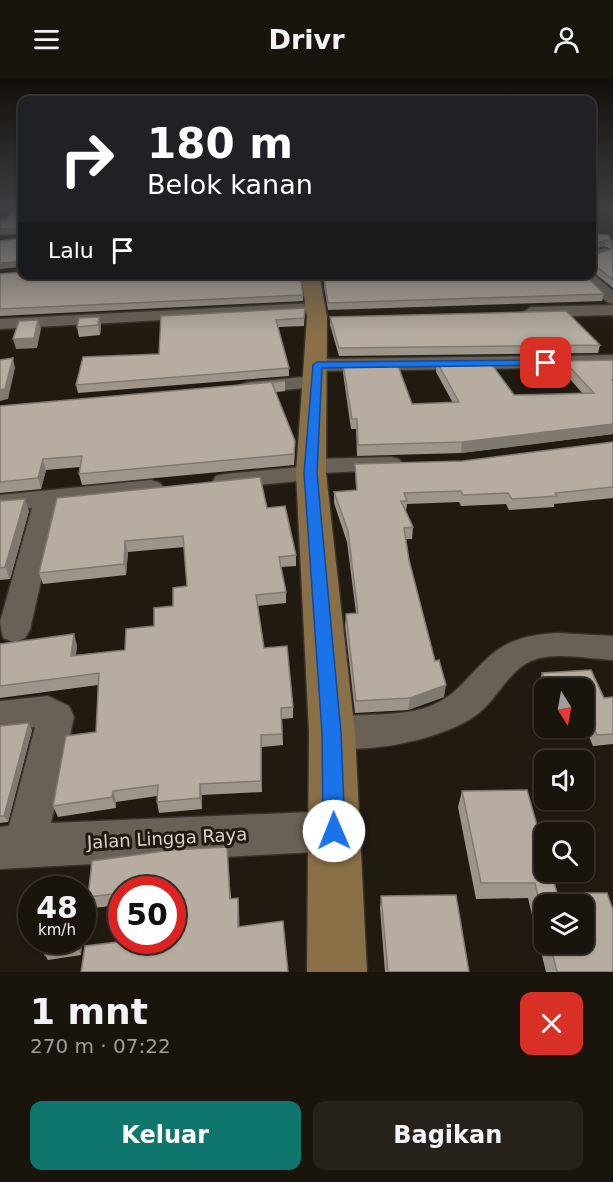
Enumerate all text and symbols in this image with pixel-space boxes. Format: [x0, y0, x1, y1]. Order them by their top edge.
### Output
icon: menu [30, 23, 63, 56]
icon: person [550, 23, 583, 56]
text: Drivr [269, 24, 344, 55]
text: 180 m [147, 119, 293, 168]
icon: right [48, 120, 126, 198]
text: Belok kanan [147, 169, 313, 200]
icon: arrive [106, 234, 139, 267]
text: Lalu [48, 238, 94, 263]
pin [520, 337, 571, 388]
icon: arrive [529, 346, 562, 379]
north arrow [534, 678, 594, 738]
map controls [534, 678, 594, 954]
button: sound [534, 750, 594, 810]
position arrow [302, 799, 366, 863]
button: search [534, 822, 594, 882]
street label: Jalan Lingga Raya [85, 823, 248, 853]
speed limit sign: 50 [108, 876, 186, 954]
text: 48 [36, 890, 78, 925]
button: layers [534, 894, 594, 954]
text: km/h [38, 921, 76, 939]
text: 1 mnt [30, 991, 148, 1032]
button: close [520, 992, 583, 1055]
text: 270 m · 07:22 [30, 1034, 171, 1058]
button: Keluar [30, 1101, 301, 1170]
button: Bagikan [313, 1101, 583, 1170]

